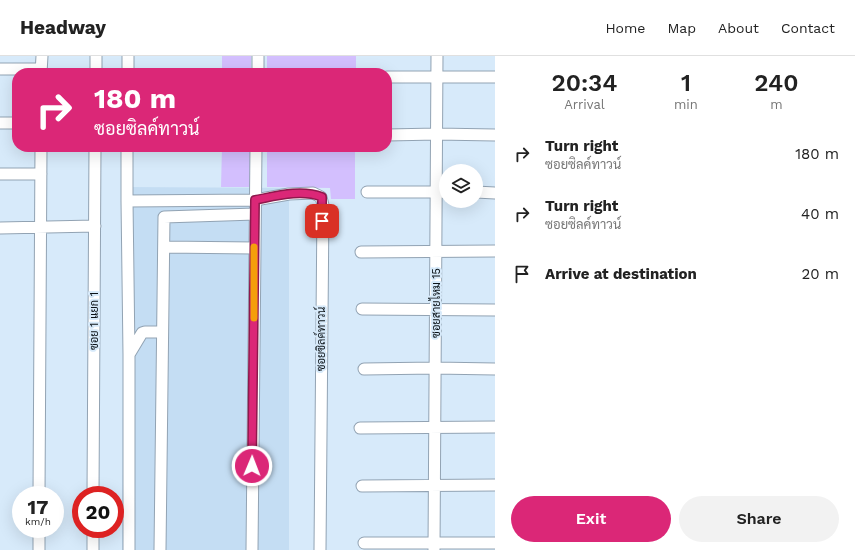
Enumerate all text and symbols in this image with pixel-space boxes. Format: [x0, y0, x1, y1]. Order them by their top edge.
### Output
text: Headway [20, 16, 106, 39]
text: Home [605, 20, 645, 36]
text: Map [667, 20, 696, 36]
text: About [718, 20, 759, 36]
text: Contact [781, 20, 835, 36]
text: 20:34 [551, 69, 617, 97]
text: 1 [681, 69, 691, 97]
text: 240 [754, 69, 799, 97]
text: 180 m [94, 82, 176, 115]
icon: right [28, 84, 80, 136]
text: Arrival [564, 97, 605, 112]
text: min [674, 97, 698, 112]
text: m [770, 97, 783, 112]
text: ซอยซิลค์ทาวน์ [94, 118, 200, 139]
text: Turn right [545, 137, 618, 155]
icon: right [511, 143, 533, 165]
text: 180 m [795, 145, 839, 163]
text: ซอยซิลค์ทาวน์ [545, 157, 621, 172]
map controls [439, 164, 483, 208]
button: layers [439, 164, 483, 208]
text: Turn right [545, 197, 618, 215]
icon: right [511, 203, 533, 225]
pin [305, 204, 339, 238]
text: 40 m [801, 205, 839, 223]
icon: arrive [311, 210, 333, 232]
text: ซอยซิลค์ทาวน์ [545, 217, 621, 232]
icon: arrive [511, 263, 533, 285]
text: Arrive at destination [545, 265, 697, 283]
text: 20 m [802, 265, 839, 283]
street label: ซอยสายไหม 15 [428, 268, 443, 338]
street label: ซอย 1 แยก 1 [88, 292, 101, 350]
street label: ซอยซิลค์ทาวน์ [313, 307, 328, 371]
position arrow [231, 445, 273, 487]
speed limit sign: 20 [72, 486, 124, 538]
text: 17 [28, 495, 48, 519]
button: Exit [511, 496, 671, 542]
button: Share [679, 496, 839, 542]
text: km/h [25, 516, 51, 527]

